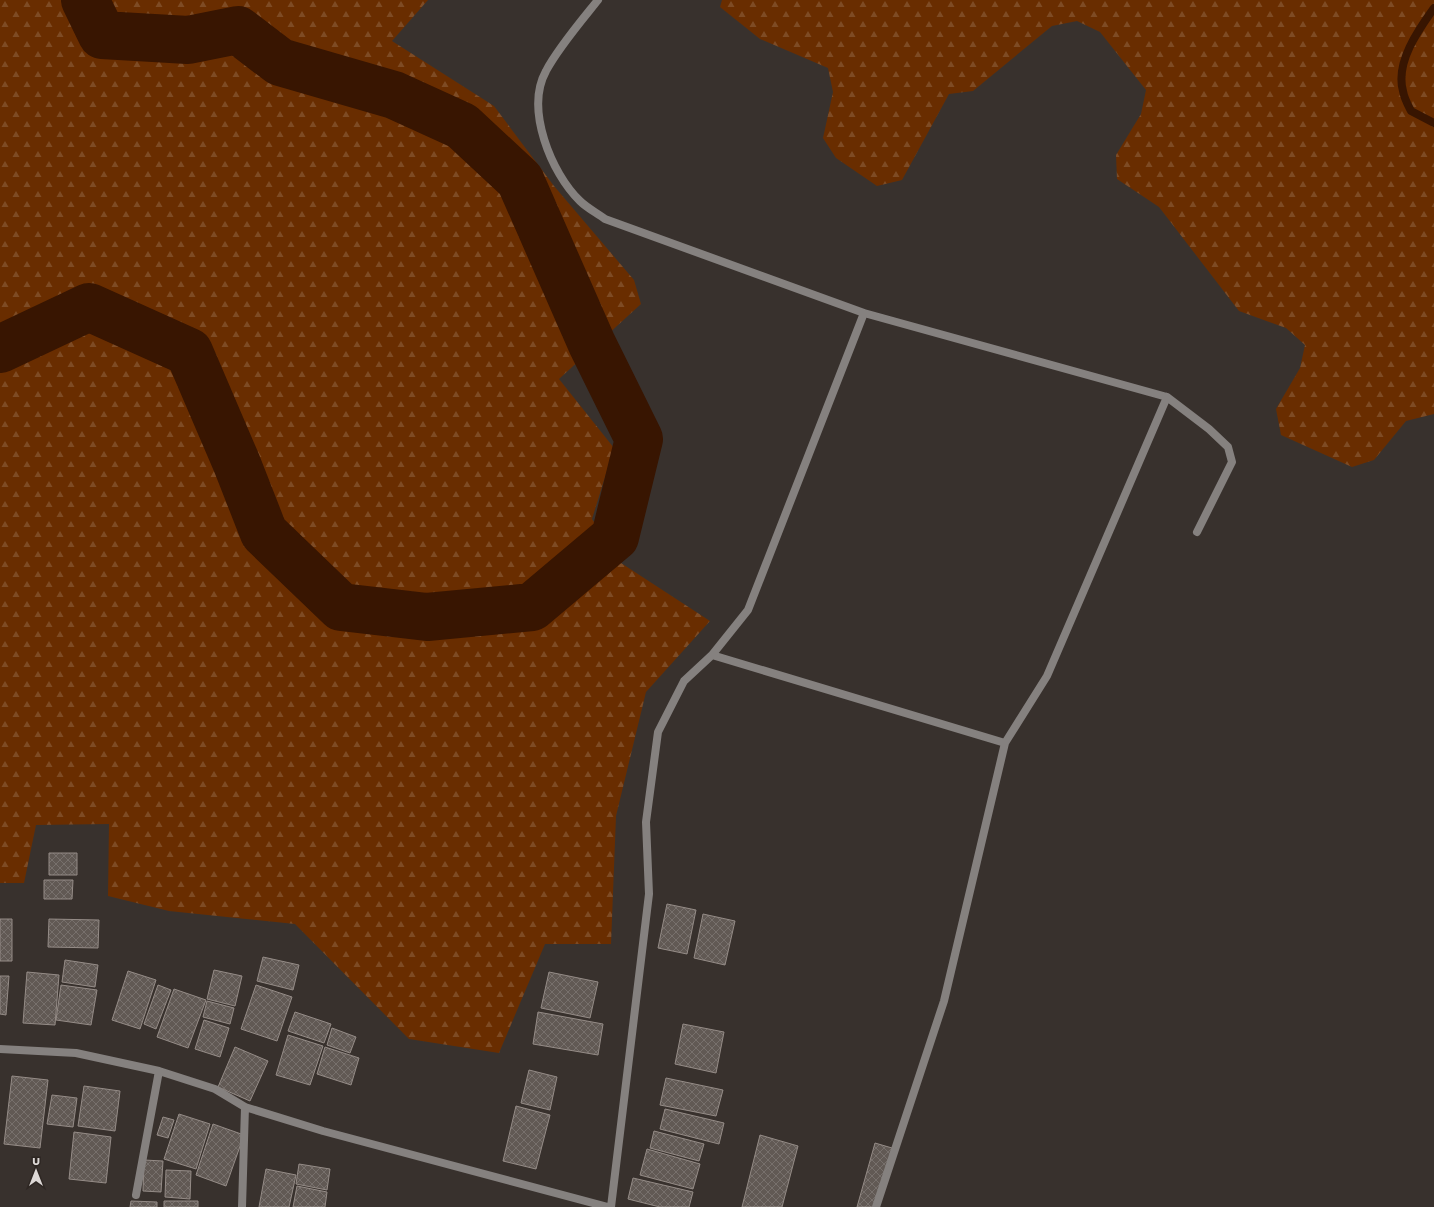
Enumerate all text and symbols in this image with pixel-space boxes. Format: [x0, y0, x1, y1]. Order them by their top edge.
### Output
north arrow [16, 1151, 56, 1191]
text: U [32, 1153, 40, 1169]

